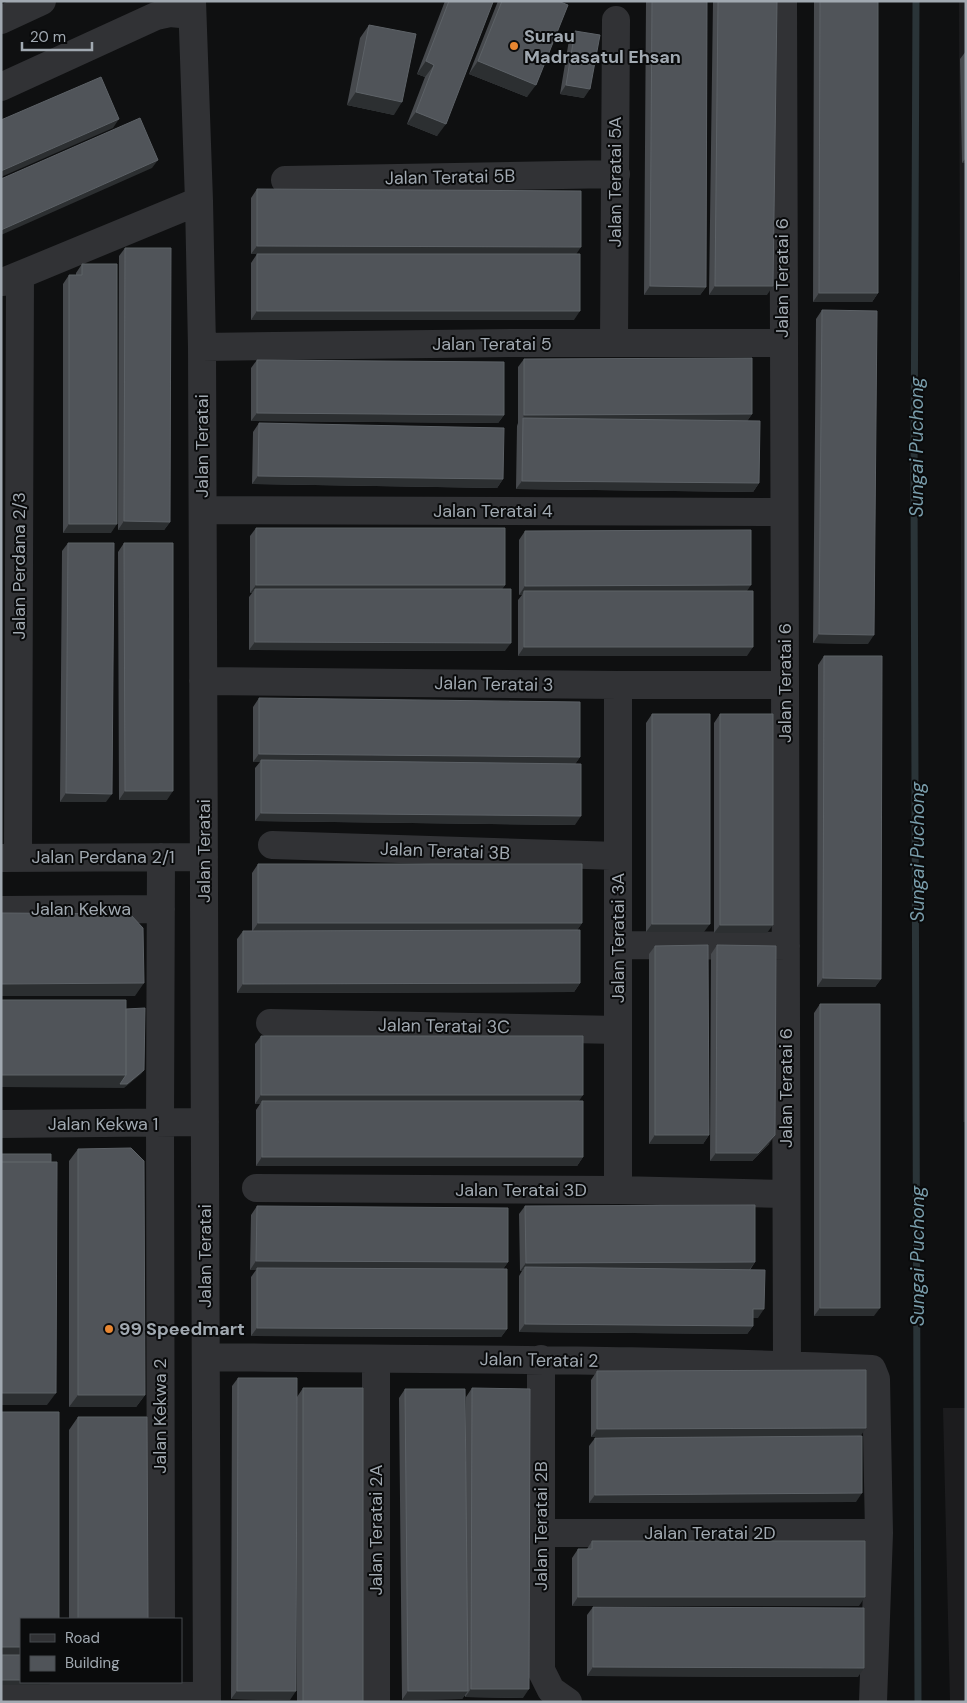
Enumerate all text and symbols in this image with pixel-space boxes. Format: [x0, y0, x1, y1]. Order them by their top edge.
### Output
scale bar [22, 20, 92, 52]
place label: Surau Madrasatul Ehsan [524, 24, 681, 69]
text: 20 m [30, 27, 66, 47]
marker: Surau Madrasatul Ehsan [508, 40, 520, 52]
street label: Jalan Teratai 5A [603, 117, 627, 247]
street label: Jalan Teratai 5B [385, 164, 516, 190]
street label: Jalan Teratai 6 [770, 218, 794, 338]
street label: Jalan Teratai 5 [432, 332, 552, 356]
water label: Sungai Puchong [904, 376, 929, 517]
street label: Jalan Teratai [190, 394, 214, 498]
street label: Jalan Perdana 2/3 [7, 492, 31, 640]
street label: Jalan Teratai 4 [433, 499, 553, 523]
street label: Jalan Teratai 6 [773, 623, 797, 743]
street label: Jalan Teratai 3 [434, 671, 554, 697]
water label: Sungai Puchong [905, 781, 930, 922]
street label: Jalan Teratai [192, 799, 216, 903]
street label: Jalan Teratai 3B [380, 837, 511, 865]
street label: Jalan Perdana 2/1 [31, 845, 175, 869]
street label: Jalan Teratai 3A [606, 873, 630, 1003]
street label: Jalan Kekwa [31, 897, 131, 921]
street label: Jalan Teratai 3C [378, 1013, 510, 1039]
street label: Jalan Teratai 6 [774, 1028, 798, 1148]
street label: Jalan Kekwa 1 [48, 1112, 158, 1136]
street label: Jalan Teratai 3D [455, 1178, 587, 1202]
water label: Sungai Puchong [905, 1185, 930, 1326]
street label: Jalan Teratai [193, 1204, 217, 1308]
place label: 99 Speedmart [119, 1317, 245, 1341]
marker: 99 Speedmart [103, 1323, 115, 1335]
street label: Jalan Teratai 2 [479, 1347, 599, 1373]
street label: Jalan Kekwa 2 [148, 1358, 172, 1474]
street label: Jalan Teratai 2B [529, 1461, 553, 1591]
street label: Jalan Teratai 2A [364, 1464, 388, 1595]
street label: Jalan Teratai 2D [644, 1521, 776, 1545]
legend [20, 1618, 182, 1683]
text: Road [65, 1628, 100, 1648]
text: Building [65, 1653, 120, 1673]

